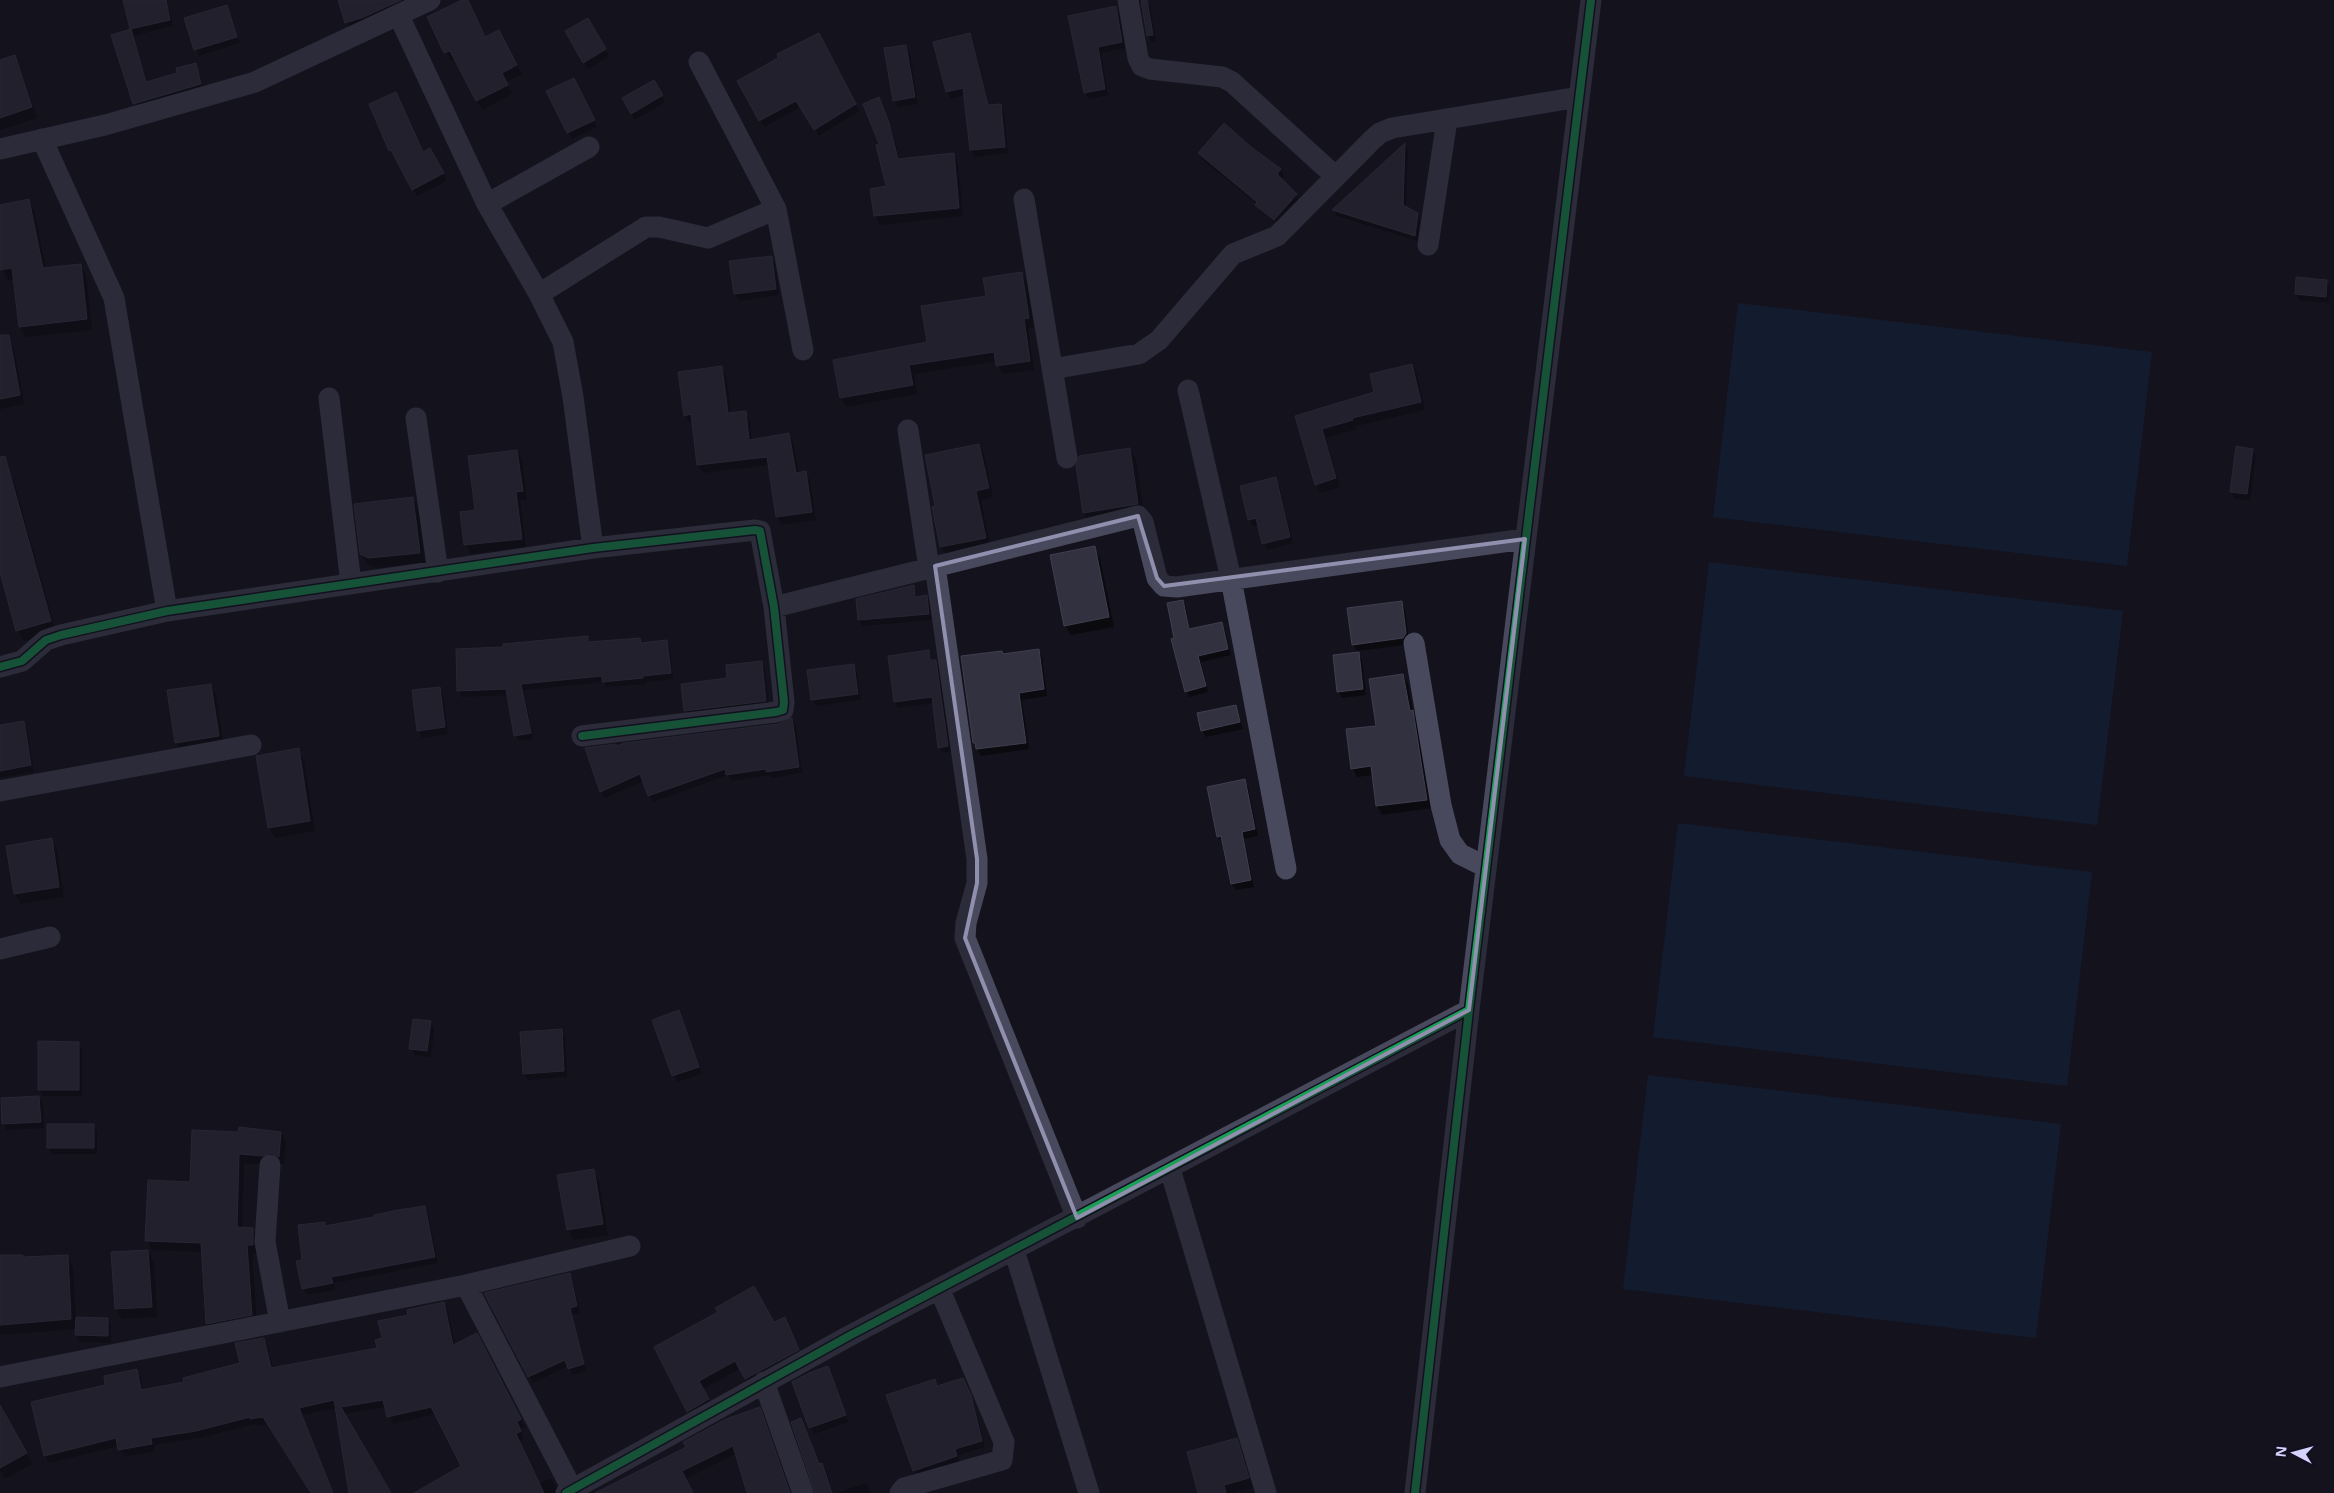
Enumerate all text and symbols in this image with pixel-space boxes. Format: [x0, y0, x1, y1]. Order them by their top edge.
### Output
north arrow [2269, 1428, 2319, 1478]
text: N [2271, 1445, 2291, 1458]

